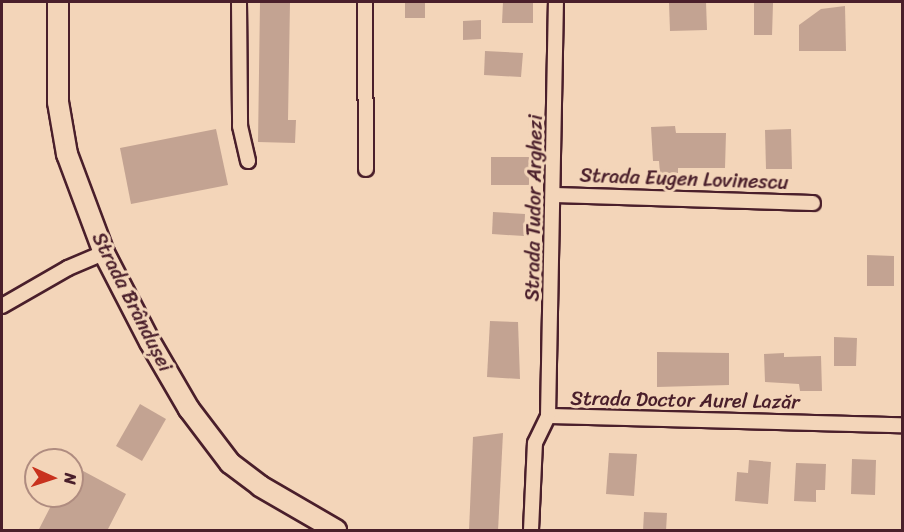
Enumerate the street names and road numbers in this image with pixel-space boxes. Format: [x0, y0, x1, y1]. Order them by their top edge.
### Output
street label: Strada Tudor Arghezi [520, 114, 548, 302]
street label: Strada Eugen Lovinescu [580, 163, 788, 195]
street label: Strada Brândușei [87, 228, 177, 376]
street label: Strada Doctor Aurel Lazăr [570, 386, 800, 414]

